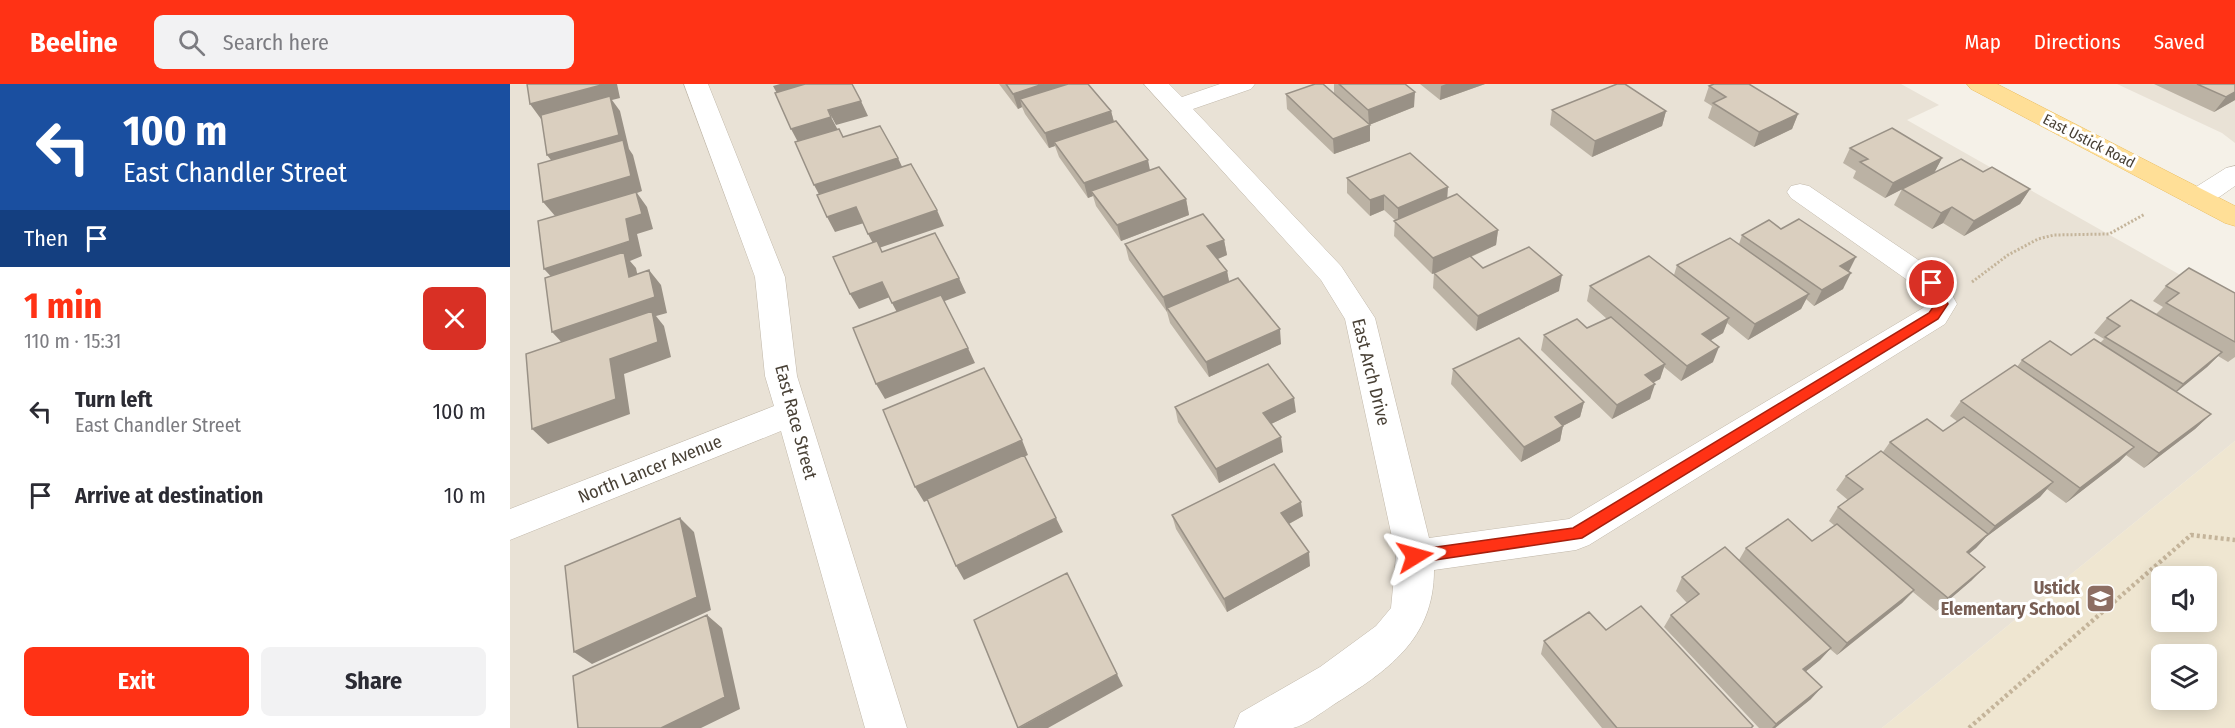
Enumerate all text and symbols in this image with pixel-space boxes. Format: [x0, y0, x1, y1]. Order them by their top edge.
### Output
search box [154, 15, 574, 69]
text: Beeline [30, 26, 118, 59]
icon: search [175, 26, 208, 59]
text: Search here [223, 29, 329, 56]
text: Map [1964, 29, 2001, 55]
text: Directions [2034, 29, 2121, 55]
text: Saved [2154, 29, 2205, 55]
text: 100 m [123, 106, 227, 156]
icon: left [24, 108, 102, 186]
street label: East Ustick Road [2040, 110, 2138, 172]
text: East Chandler Street [123, 157, 347, 189]
icon: arrive [80, 222, 113, 255]
text: Then [24, 225, 68, 252]
pin [1906, 257, 1957, 308]
icon: arrive [1915, 266, 1948, 299]
text: 1 min [24, 284, 102, 328]
button: close [423, 287, 486, 350]
street label: East Arch Drive [1347, 316, 1395, 428]
text: 110 m · 15:31 [24, 329, 121, 353]
street label: East Race Street [770, 362, 822, 482]
text: Turn left [75, 386, 153, 413]
icon: left [24, 395, 57, 428]
text: 100 m [432, 398, 486, 425]
text: East Chandler Street [75, 413, 241, 437]
street label: North Lancer Avenue [575, 430, 725, 508]
icon: arrive [24, 479, 57, 512]
text: Arrive at destination [75, 482, 263, 509]
text: 10 m [444, 482, 486, 509]
position arrow [1383, 524, 1447, 588]
map controls [2151, 566, 2217, 710]
button: sound [2151, 566, 2217, 632]
place label: Ustick Elementary School [1941, 577, 2081, 620]
school or university icon: Ustick Elementary School [2085, 582, 2117, 614]
button: layers [2151, 644, 2217, 710]
button: Exit [24, 647, 249, 716]
button: Share [261, 647, 486, 716]

